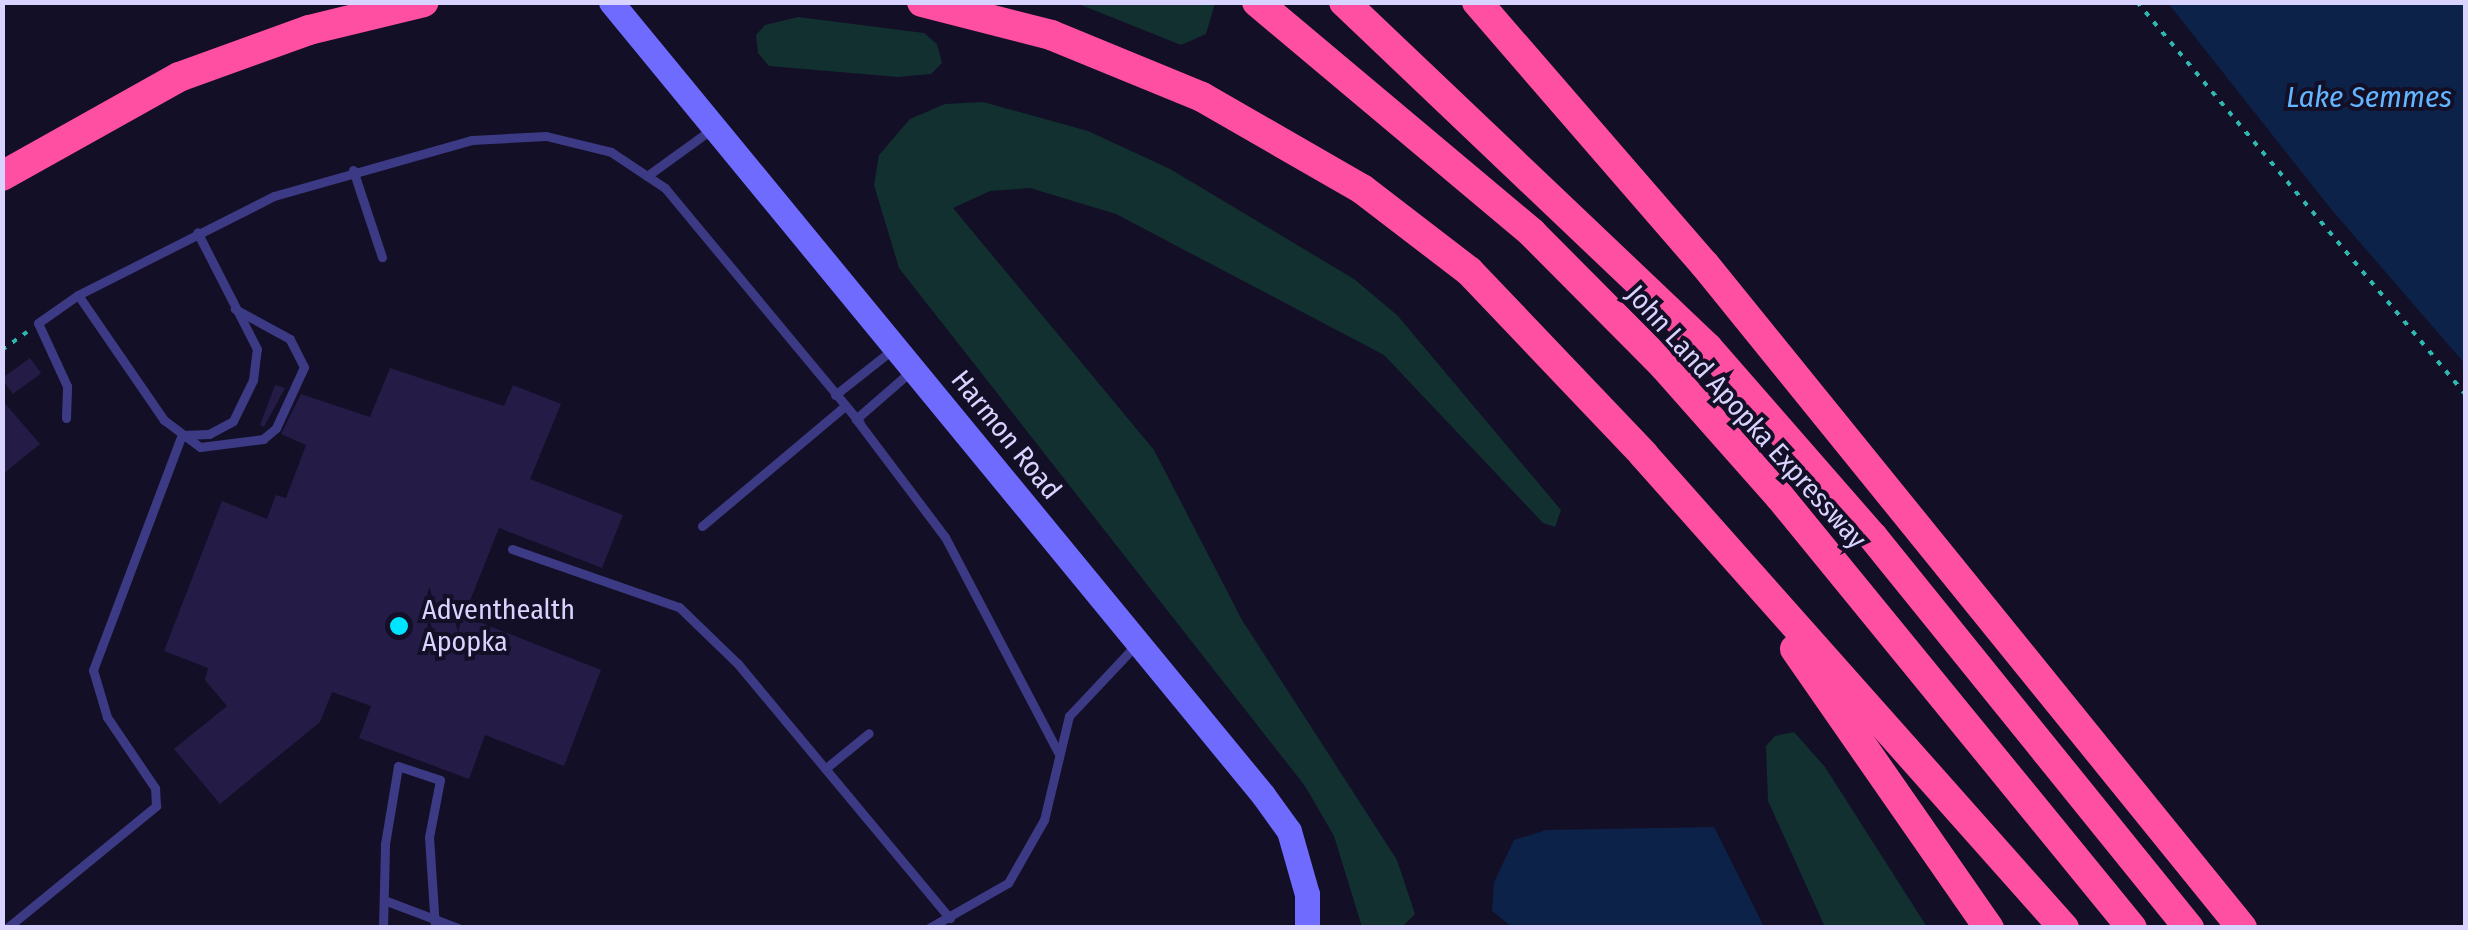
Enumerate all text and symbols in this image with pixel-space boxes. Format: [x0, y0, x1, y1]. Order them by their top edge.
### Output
water label: Lake Semmes [2286, 79, 2452, 115]
street label: John Land Apopka Expressway [1619, 278, 1873, 556]
street label: Harmon Road [944, 364, 1068, 506]
place label: Adventhealth Apopka [422, 593, 575, 659]
marker: Adventhealth Apopka [386, 613, 412, 639]

